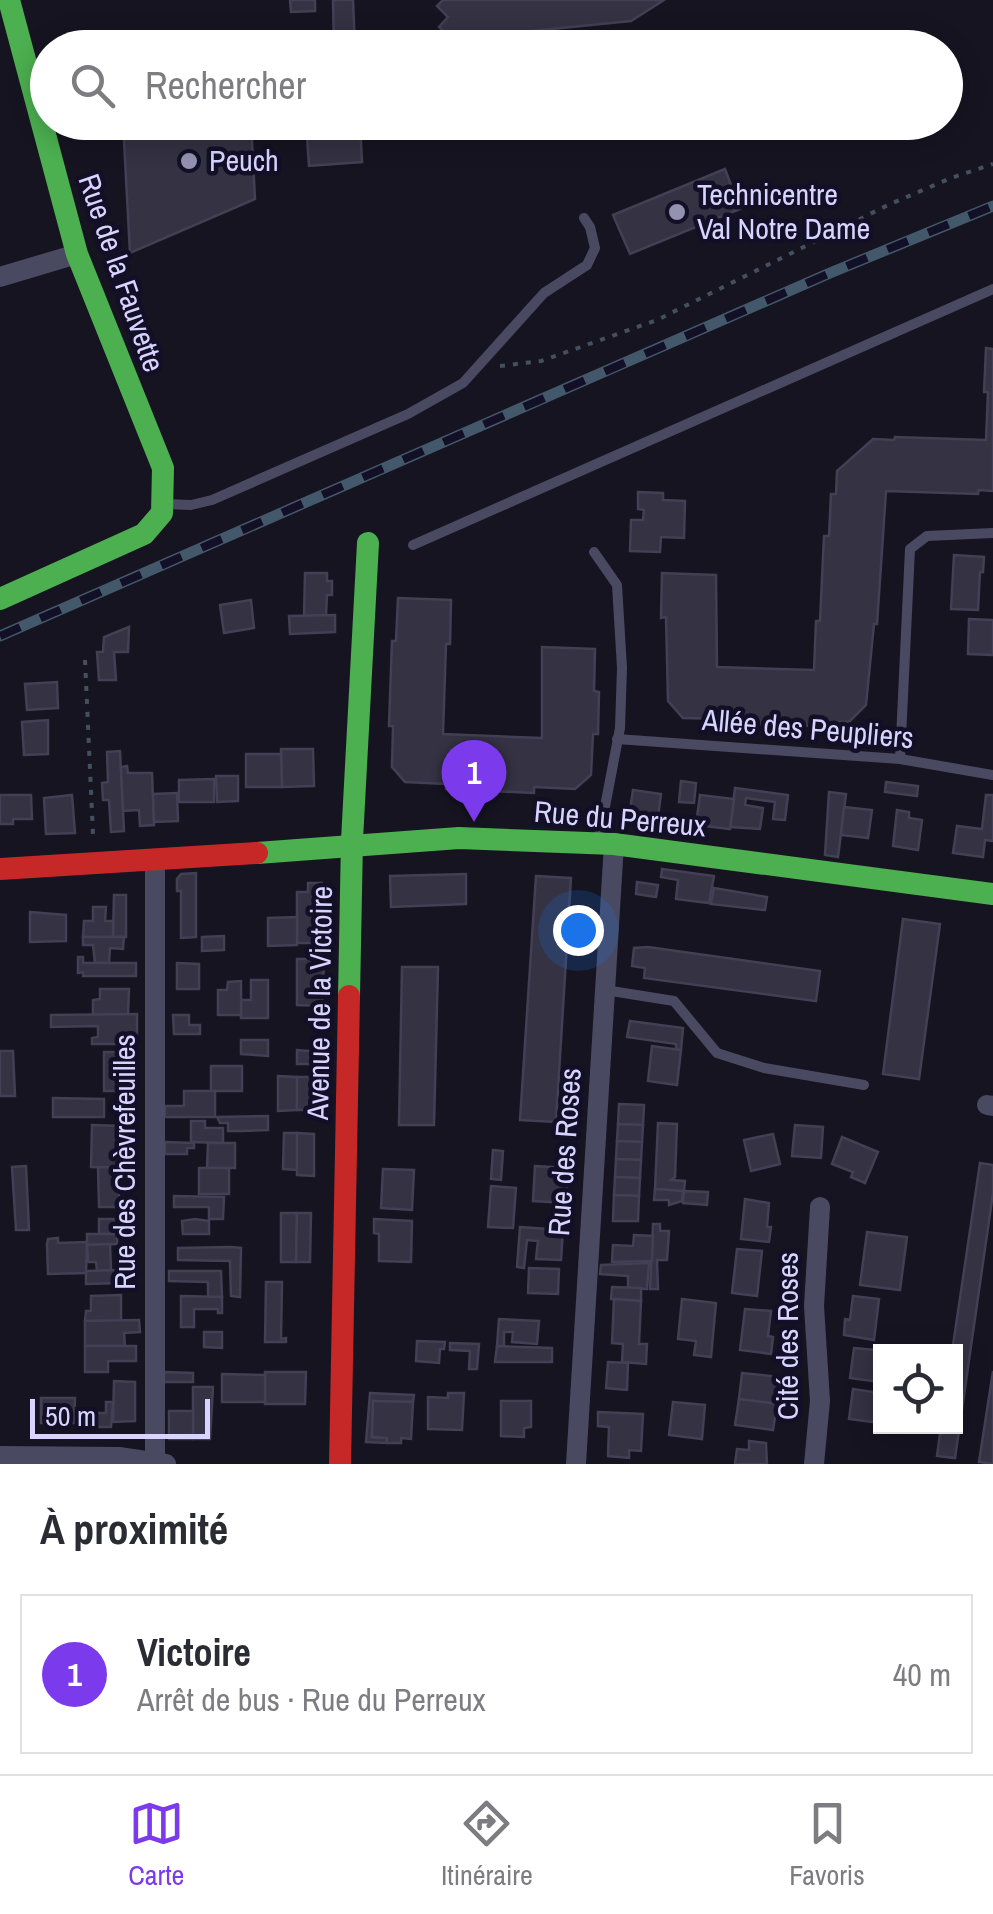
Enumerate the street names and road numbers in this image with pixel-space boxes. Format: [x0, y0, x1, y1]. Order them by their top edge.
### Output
street label: Rue de la Fauvette [69, 168, 174, 377]
street label: Allée des Peupliers [700, 699, 915, 757]
street label: Rue du Perreux [533, 791, 708, 845]
street label: Avenue de la Victoire [297, 885, 341, 1122]
street label: Rue des Chèvrefeuilles [104, 1034, 144, 1290]
street label: Rue des Roses [538, 1067, 590, 1237]
street label: Cité des Roses [767, 1252, 807, 1420]

